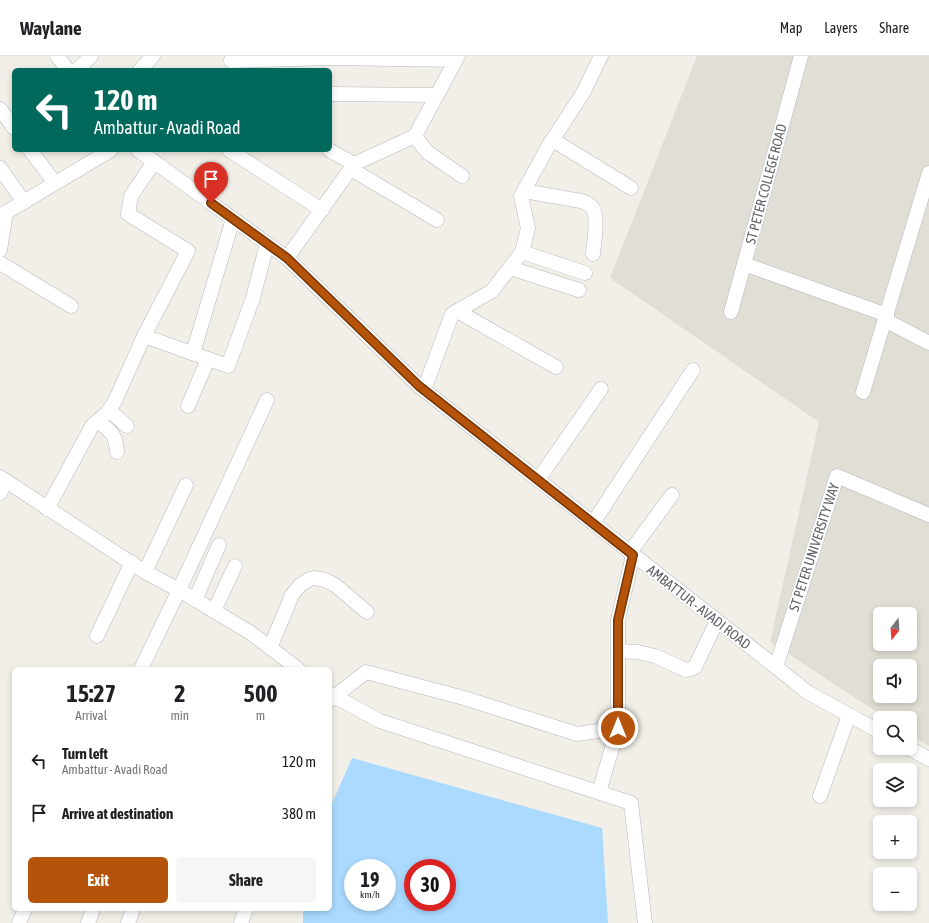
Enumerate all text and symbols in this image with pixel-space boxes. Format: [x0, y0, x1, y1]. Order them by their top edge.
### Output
text: Waylane [20, 17, 82, 39]
text: Map [780, 20, 802, 36]
text: Layers [824, 20, 857, 36]
text: Share [879, 20, 909, 36]
icon: left [28, 84, 80, 136]
text: 120 m [94, 84, 157, 116]
text: Ambattur - Avadi Road [94, 117, 240, 138]
street label: ST PETER COLLEGE ROAD [742, 122, 790, 246]
pin [194, 162, 228, 203]
icon: arrive [200, 168, 222, 190]
street label: ST PETER UNIVERSITY WAY [786, 480, 843, 613]
street label: AMBATTUR - AVADI ROAD [644, 562, 754, 653]
north arrow [873, 607, 917, 651]
map controls [873, 607, 917, 911]
button: sound [873, 659, 917, 703]
text: 15:27 [67, 680, 116, 707]
text: 2 [174, 680, 185, 707]
text: 500 [244, 680, 277, 707]
position arrow [597, 707, 639, 749]
text: Arrival [75, 708, 107, 723]
text: min [170, 708, 189, 723]
text: m [256, 708, 265, 723]
button: search [873, 711, 917, 755]
text: Turn left [62, 745, 108, 762]
icon: left [28, 750, 50, 772]
text: 120 m [282, 753, 316, 770]
text: Ambattur - Avadi Road [62, 762, 168, 777]
button: layers [873, 763, 917, 807]
icon: arrive [28, 802, 50, 824]
text: Arrive at destination [62, 805, 173, 822]
text: 380 m [282, 805, 316, 822]
button: + [873, 815, 917, 859]
button: Exit [28, 857, 168, 903]
button: Share [176, 857, 316, 903]
speed limit sign: 30 [404, 859, 456, 911]
button: − [873, 867, 917, 911]
text: 19 [361, 868, 379, 891]
text: km/h [360, 889, 380, 900]

